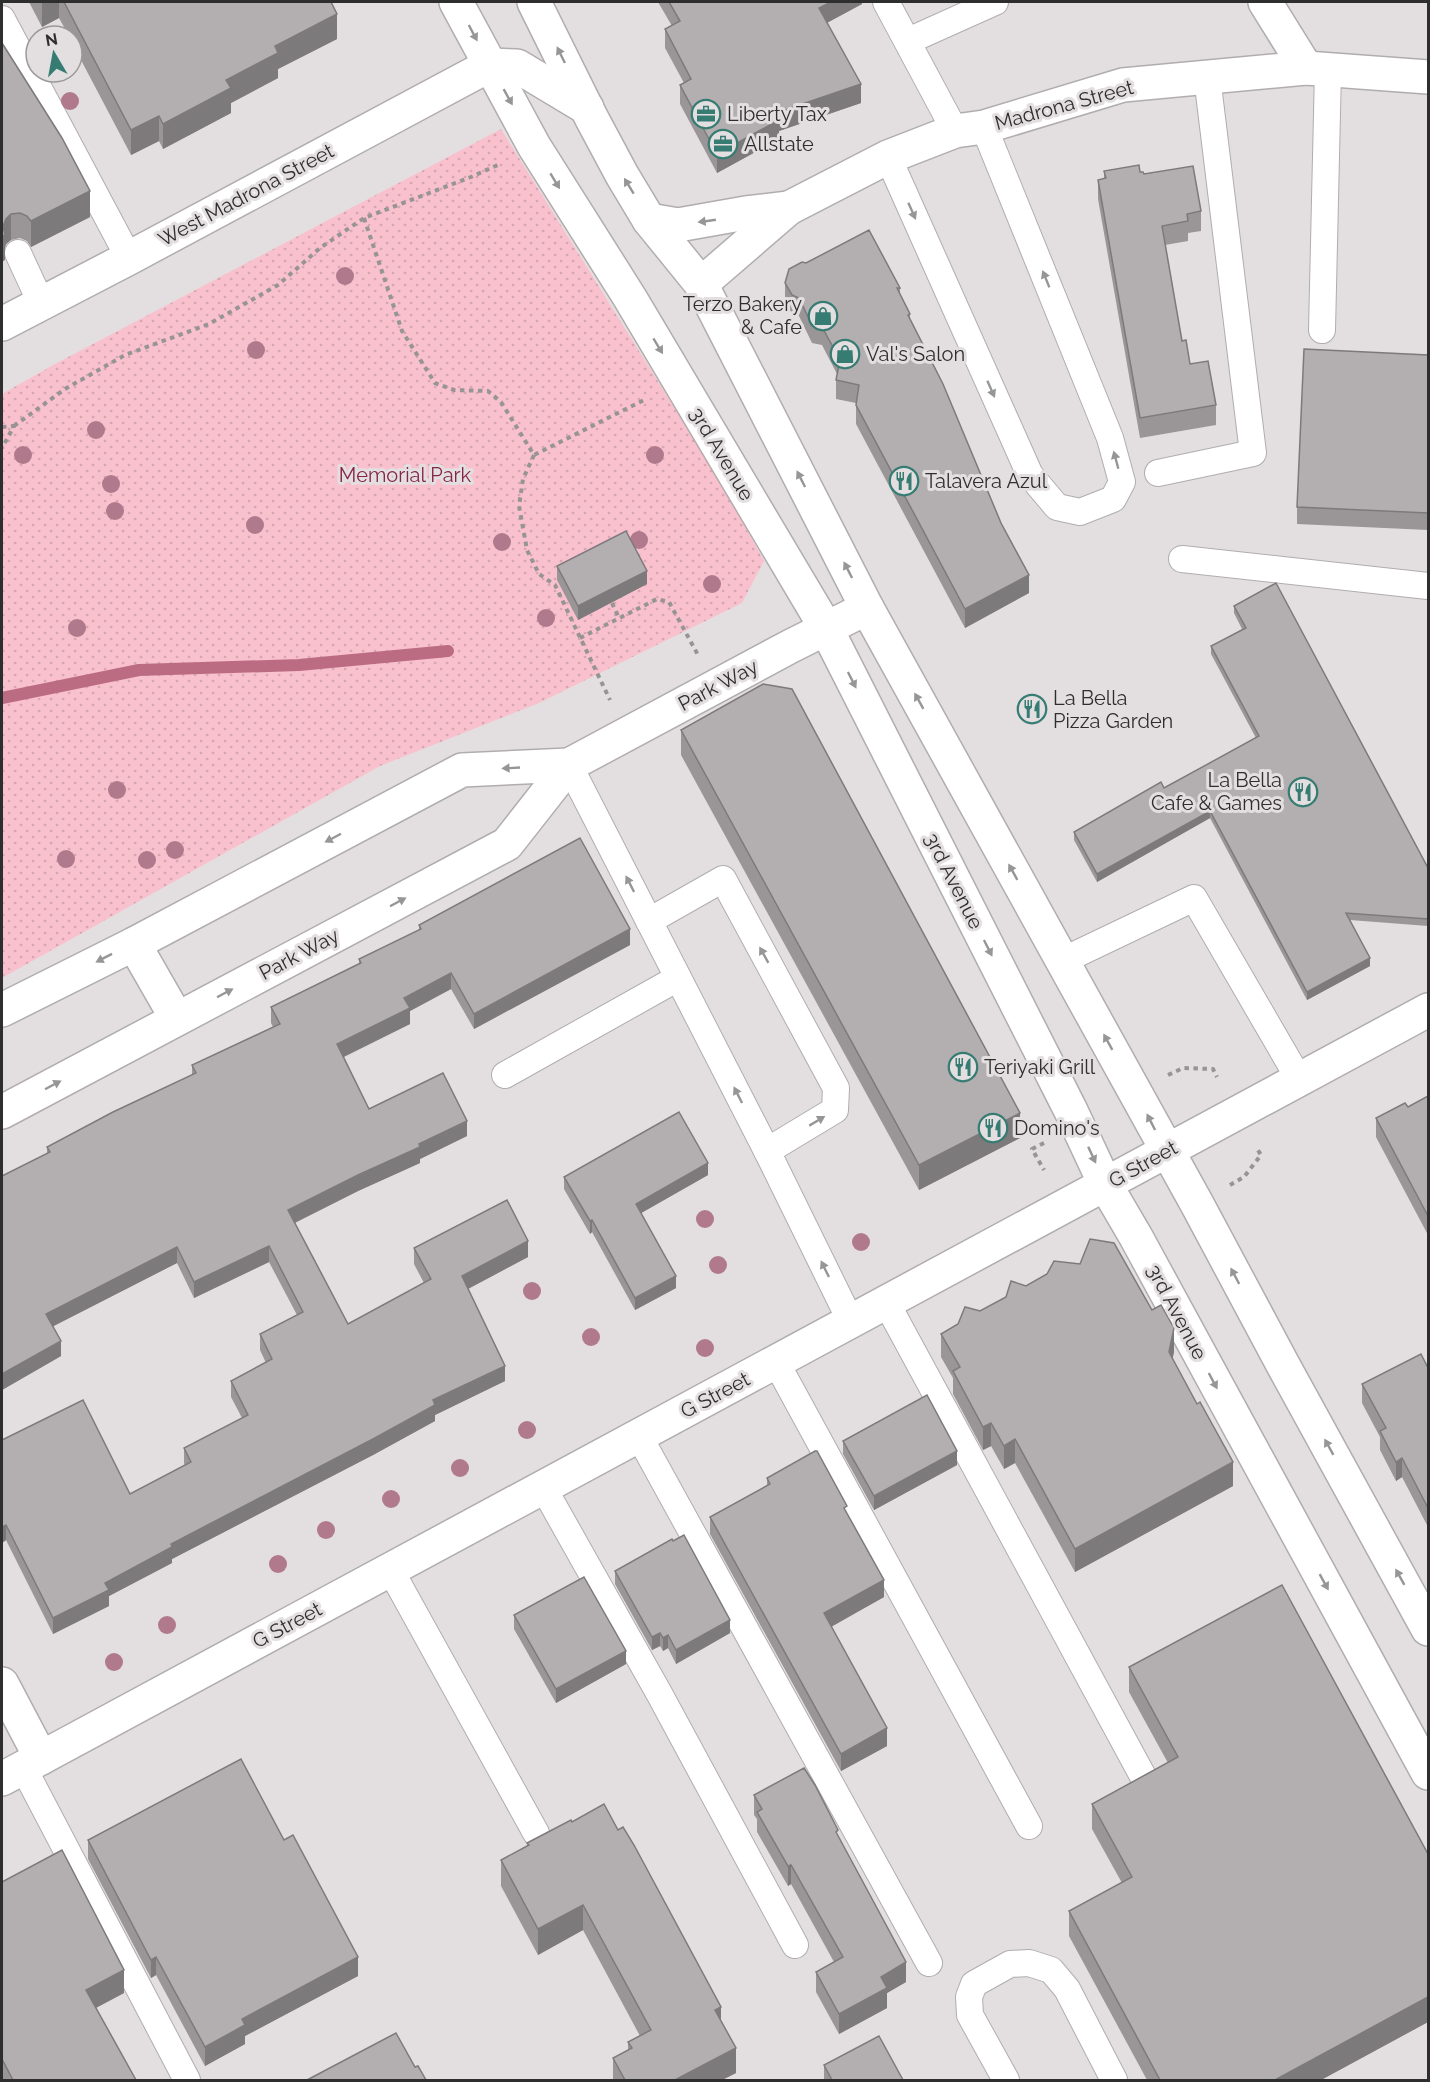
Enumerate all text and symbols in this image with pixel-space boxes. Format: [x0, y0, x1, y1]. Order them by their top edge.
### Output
north arrow [24, 24, 84, 84]
one-way arrow [468, 25, 478, 42]
text: N [44, 29, 59, 50]
one-way arrow [557, 47, 566, 64]
street label: Madrona Street [992, 75, 1136, 135]
one-way arrow [503, 89, 513, 106]
office icon: Liberty Tax [690, 98, 722, 130]
place label: Liberty Tax [727, 102, 827, 126]
office icon: Allstate [707, 128, 739, 160]
place label: Allstate [744, 132, 814, 156]
street label: West Madrona Street [154, 138, 338, 251]
one-way arrow [549, 172, 560, 189]
one-way arrow [623, 178, 634, 194]
one-way arrow [907, 202, 917, 220]
one-way arrow [697, 216, 716, 225]
one-way arrow [1041, 269, 1051, 287]
place label: Terzo Bakery & Cafe [683, 292, 802, 339]
shop icon: Terzo Bakery & Cafe [807, 300, 839, 332]
one-way arrow [653, 338, 663, 355]
shop icon: Val's Salon [829, 338, 861, 370]
place label: Val's Salon [866, 342, 965, 366]
one-way arrow [987, 380, 996, 397]
street label: 3rd Avenue [685, 403, 759, 505]
one-way arrow [1111, 451, 1121, 469]
park label: Memorial Park [339, 463, 472, 487]
restaurant icon: Talavera Azul [888, 465, 920, 497]
place label: Talavera Azul [925, 469, 1048, 493]
one-way arrow [797, 471, 806, 488]
one-way arrow [843, 561, 852, 578]
street label: Park Way [674, 654, 762, 716]
one-way arrow [847, 672, 857, 689]
place label: La Bella Pizza Garden [1053, 686, 1173, 733]
one-way arrow [914, 692, 924, 709]
restaurant icon: La Bella Pizza Garden [1016, 693, 1048, 725]
one-way arrow [501, 763, 520, 772]
place label: La Bella Cafe & Games [1151, 768, 1282, 815]
restaurant icon: La Bella Cafe & Games [1287, 776, 1319, 808]
street label: 3rd Avenue [920, 829, 989, 933]
one-way arrow [324, 833, 341, 843]
one-way arrow [1008, 863, 1018, 880]
one-way arrow [625, 875, 635, 892]
one-way arrow [389, 897, 406, 907]
street label: Park Way [255, 923, 343, 985]
one-way arrow [983, 939, 993, 956]
one-way arrow [759, 946, 769, 963]
one-way arrow [96, 953, 113, 963]
one-way arrow [217, 989, 234, 998]
one-way arrow [1103, 1033, 1113, 1050]
restaurant icon: Teriyaki Grill [947, 1051, 979, 1083]
place label: Teriyaki Grill [984, 1055, 1096, 1079]
one-way arrow [45, 1080, 62, 1090]
one-way arrow [733, 1086, 743, 1103]
restaurant icon: Domino's [977, 1112, 1009, 1144]
one-way arrow [1146, 1114, 1156, 1131]
one-way arrow [809, 1116, 825, 1127]
place label: Domino's [1014, 1116, 1100, 1140]
street label: G Street [1104, 1135, 1182, 1193]
one-way arrow [1087, 1146, 1096, 1163]
street label: 3rd Avenue [1142, 1260, 1212, 1364]
one-way arrow [821, 1261, 830, 1278]
one-way arrow [1231, 1267, 1241, 1285]
street label: G Street [676, 1367, 754, 1423]
one-way arrow [1208, 1372, 1218, 1390]
one-way arrow [1324, 1438, 1334, 1455]
one-way arrow [1395, 1569, 1405, 1586]
one-way arrow [1319, 1574, 1329, 1591]
street label: G Street [248, 1597, 326, 1653]

